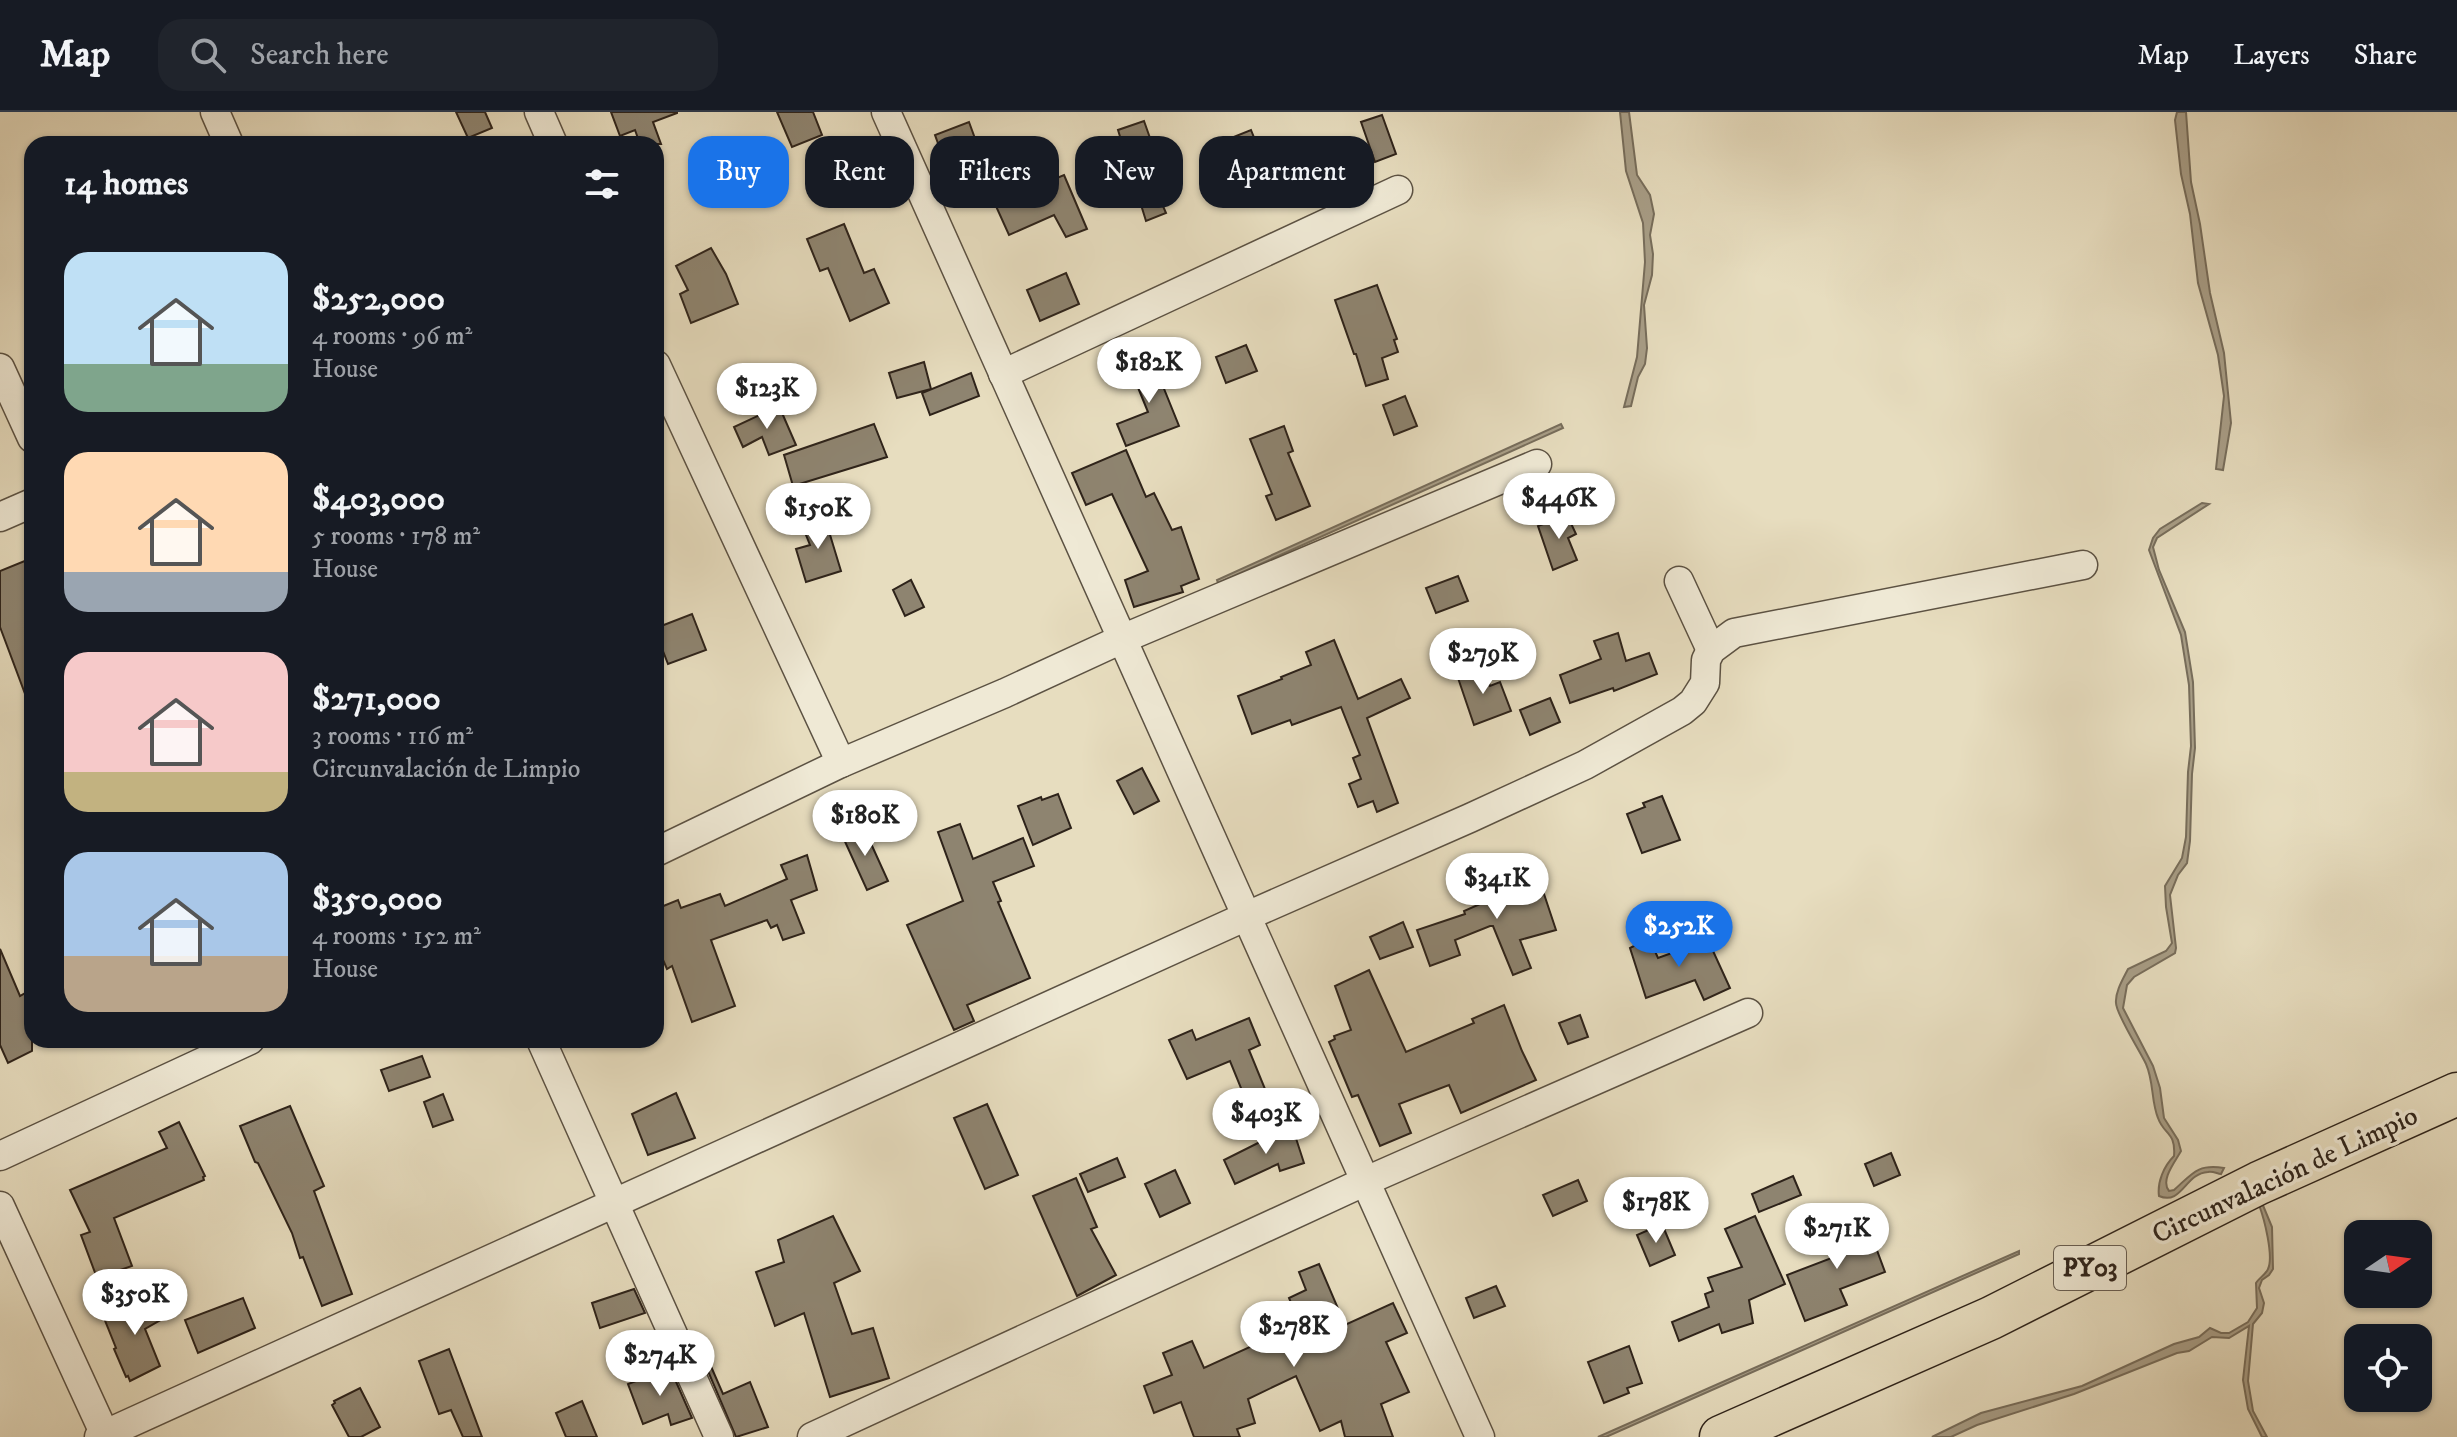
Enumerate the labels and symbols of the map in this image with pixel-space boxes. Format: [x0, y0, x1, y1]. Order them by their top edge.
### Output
pin: $182K [1093, 337, 1205, 405]
pin: $123K [711, 363, 823, 431]
pin: $446K [1503, 473, 1615, 541]
pin: $150K [762, 483, 874, 551]
pin: $279K [1427, 628, 1539, 696]
pin: $180K [809, 790, 921, 858]
pin: $341K [1441, 853, 1553, 921]
pin: $252K [1623, 901, 1735, 969]
pin: $403K [1210, 1088, 1322, 1156]
street label: Circunvalación de Limpio [2147, 1098, 2423, 1252]
pin: $178K [1600, 1177, 1712, 1245]
pin: $271K [1781, 1203, 1893, 1271]
north arrow [2344, 1220, 2432, 1308]
road number: PY03 [2054, 1246, 2126, 1290]
pin: $350K [79, 1269, 191, 1337]
pin: $278K [1238, 1301, 1350, 1369]
pin: $274K [604, 1330, 716, 1398]

